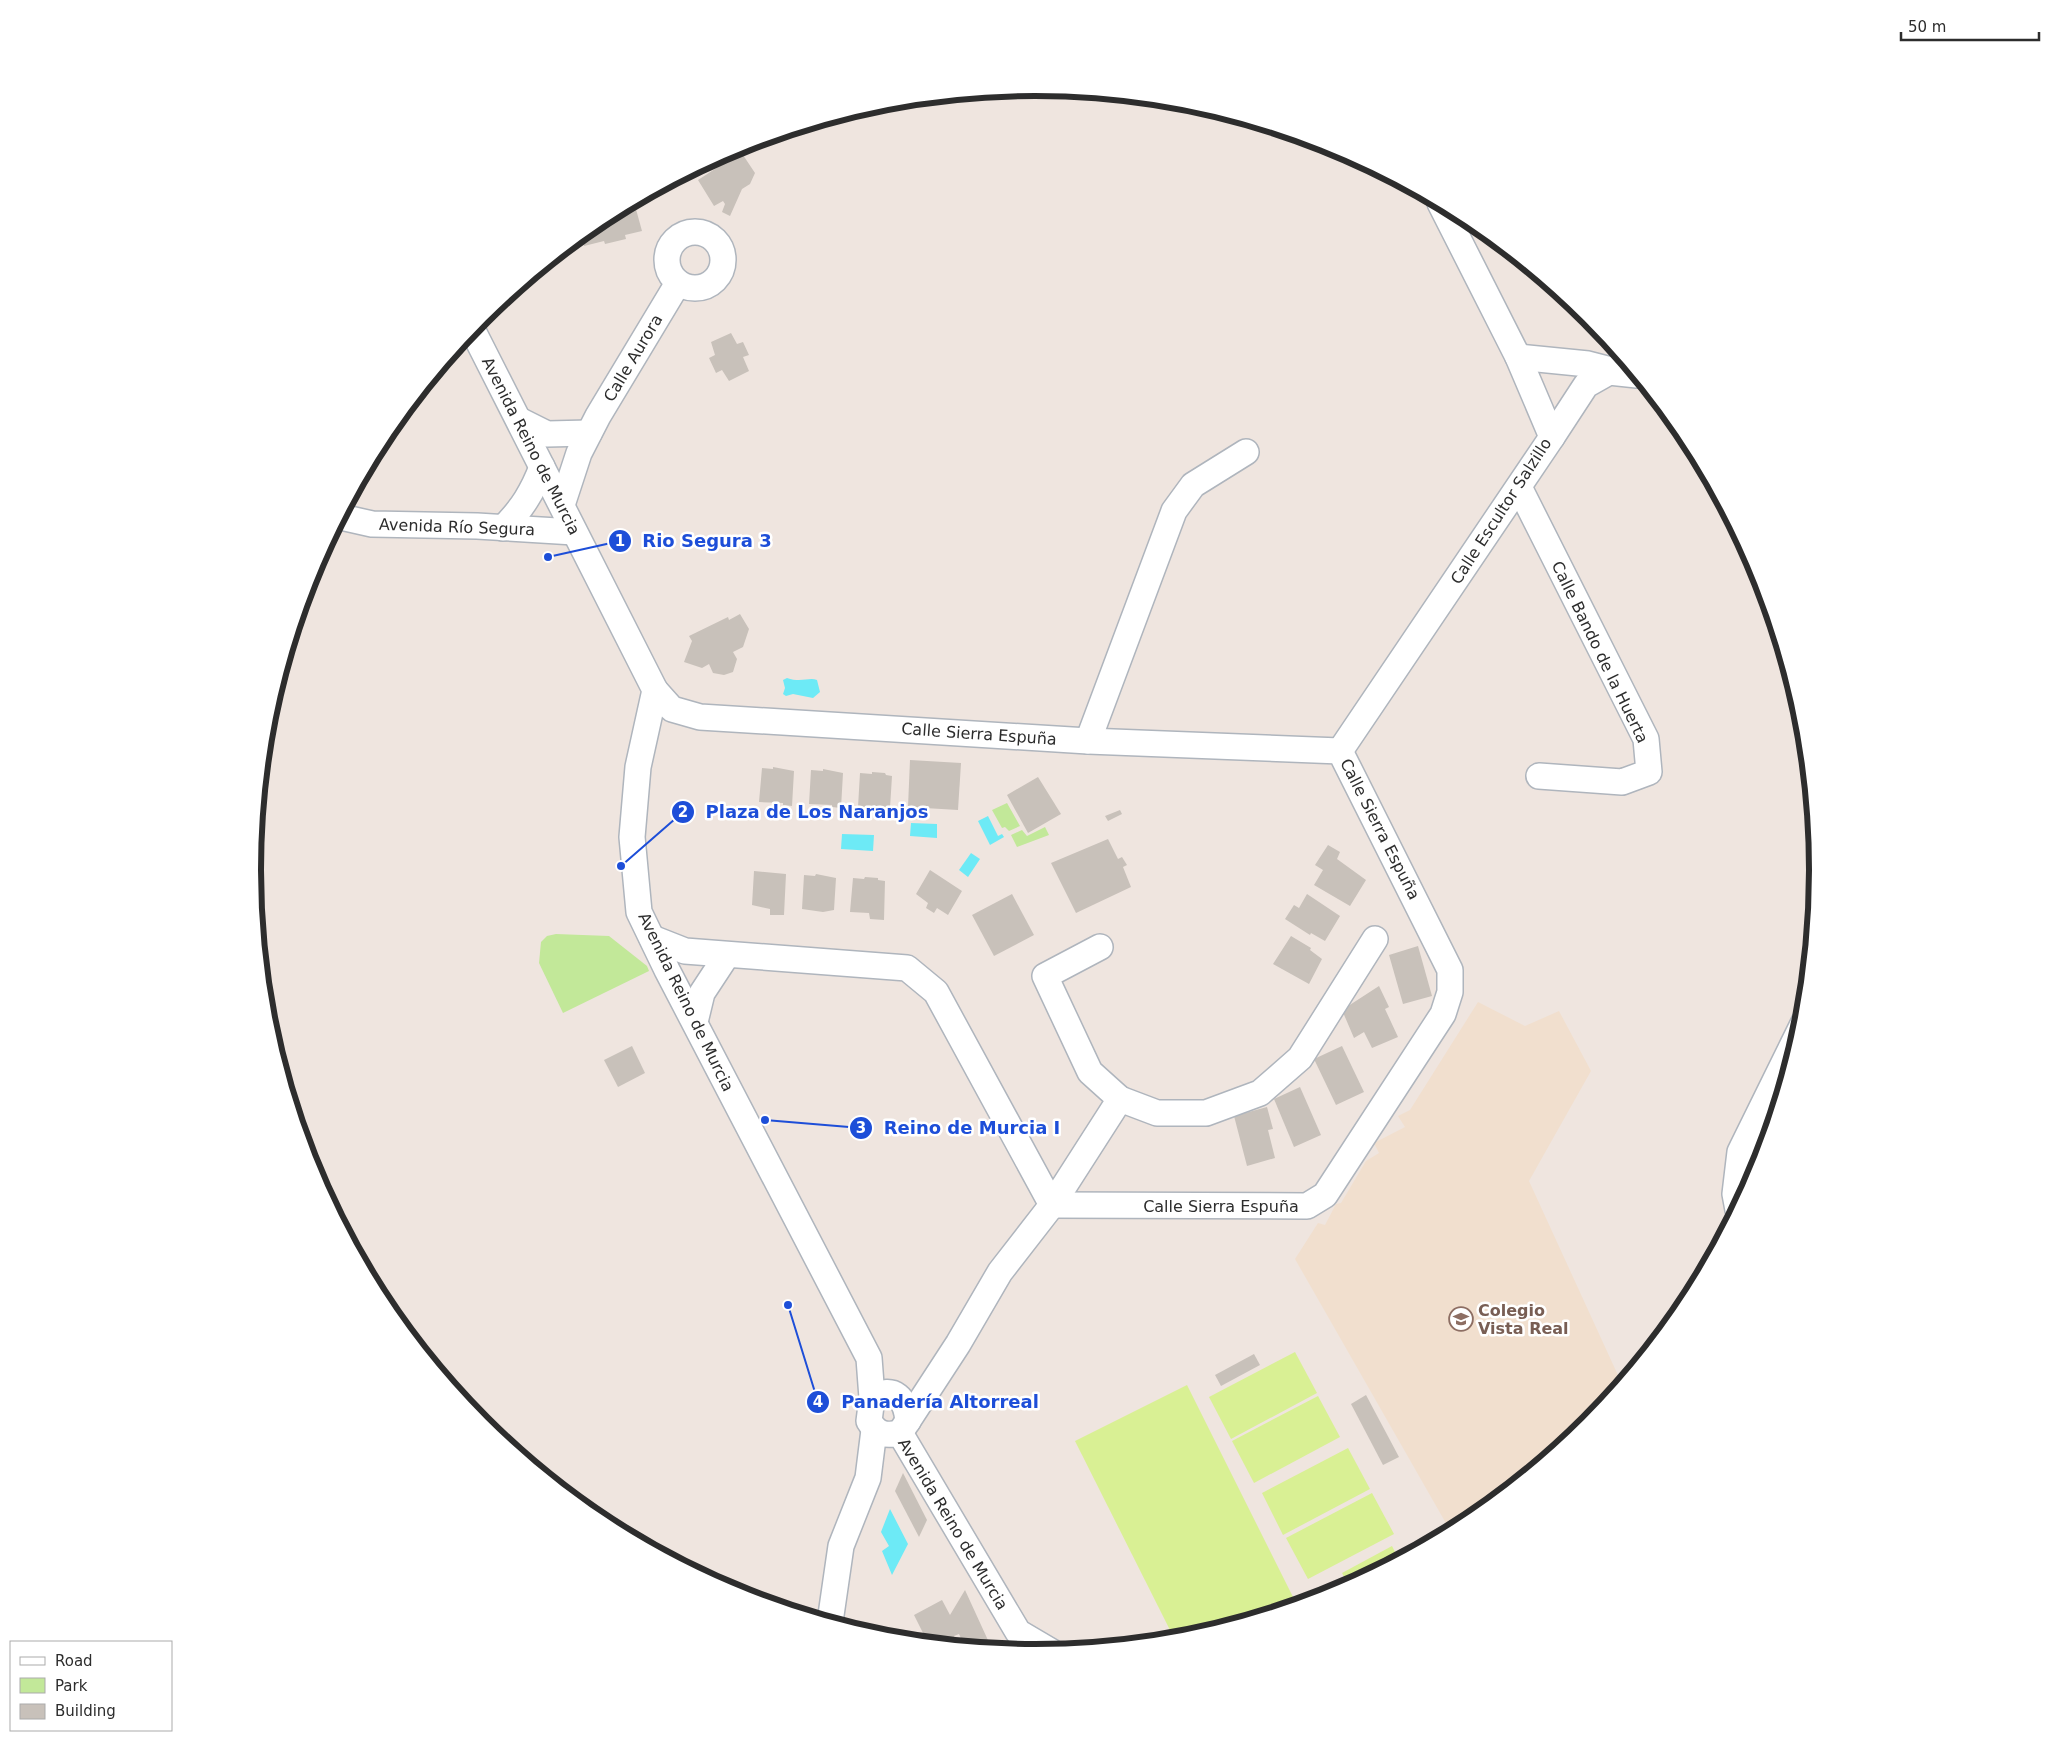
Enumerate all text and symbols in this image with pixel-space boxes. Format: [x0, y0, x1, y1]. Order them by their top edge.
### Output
scale bar [1901, 10, 2038, 42]
text: 50 m [1908, 18, 1946, 36]
street label: Calle Aurora [600, 311, 666, 405]
street label: Avenida Reino de Murcia [478, 354, 584, 538]
street label: Calle Escultor Salzillo [1447, 434, 1555, 588]
street label: Avenida Río Segura [379, 515, 535, 539]
callout: Rio Segura 3 [607, 524, 782, 557]
text: Rio Segura 3 [642, 530, 772, 551]
text: 1 [615, 532, 625, 550]
street label: Calle Bando de la Huerta [1548, 558, 1652, 746]
street label: Calle Sierra Espuña [901, 719, 1057, 749]
street label: Calle Sierra Espuña [1336, 755, 1424, 903]
callout: Plaza de Los Naranjos [671, 795, 938, 828]
text: Plaza de Los Naranjos [706, 801, 928, 822]
text: 2 [678, 803, 688, 821]
street label: Avenida Reino de Murcia [634, 909, 738, 1095]
callout: Reino de Murcia I [849, 1112, 1071, 1145]
text: Reino de Murcia I [884, 1117, 1060, 1138]
text: 3 [856, 1119, 866, 1137]
street label: Calle Sierra Espuña [1143, 1197, 1299, 1216]
place label: Colegio Vista Real [1478, 1301, 1569, 1338]
school or university icon: Colegio Vista Real [1448, 1306, 1474, 1332]
callout: Panadería Altorreal [806, 1386, 1049, 1419]
text: Panadería Altorreal [841, 1391, 1039, 1412]
text: 4 [813, 1393, 823, 1411]
street label: Avenida Reino de Murcia [894, 1435, 1012, 1613]
legend [10, 1641, 172, 1731]
text: Road [55, 1652, 93, 1670]
text: Park [55, 1677, 88, 1695]
text: Building [55, 1702, 116, 1720]

